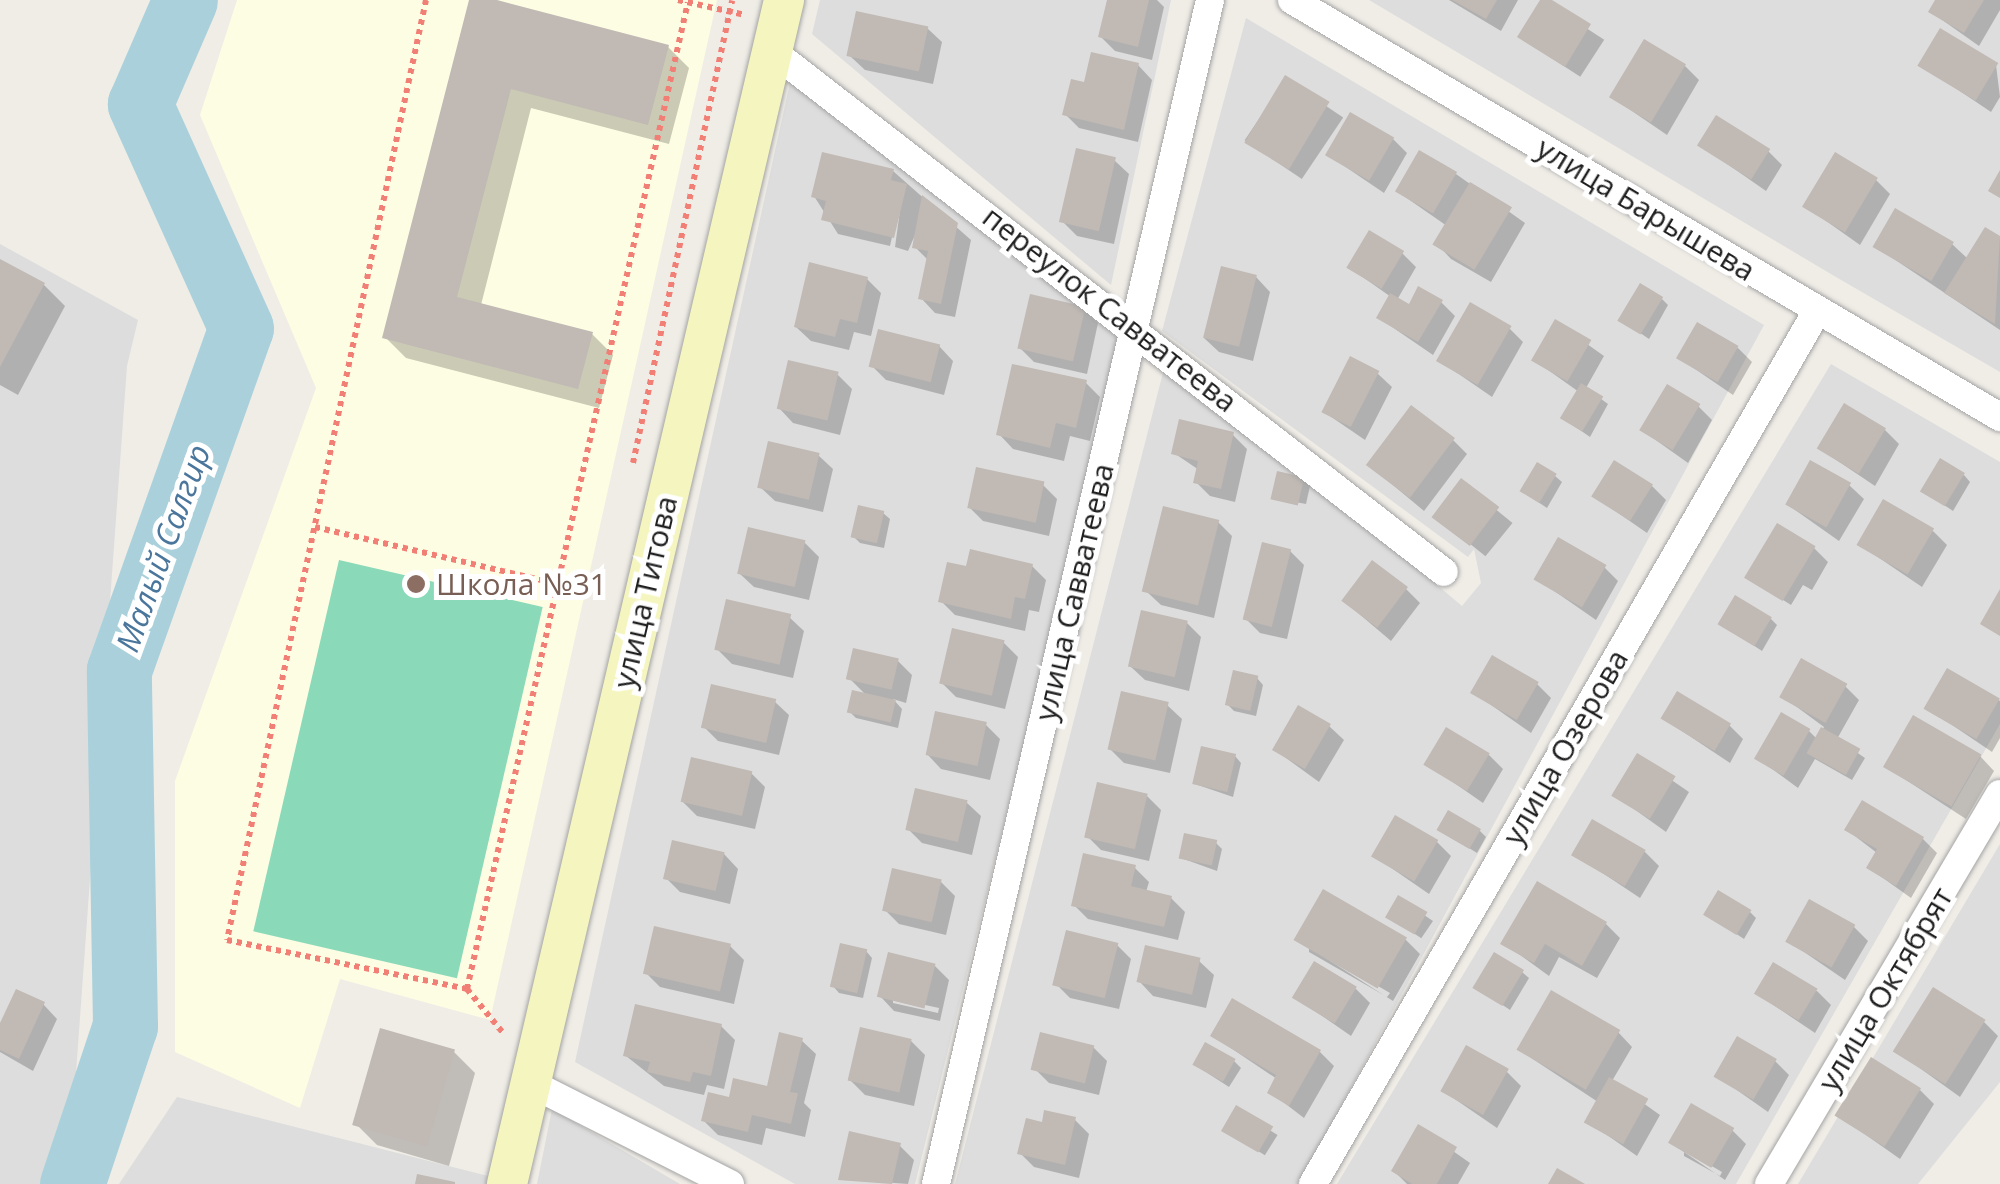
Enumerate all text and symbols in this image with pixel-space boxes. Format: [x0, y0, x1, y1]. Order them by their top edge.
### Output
street label: улица Барышева [1530, 130, 1762, 288]
street label: переулок Савватеева [976, 199, 1244, 419]
water label: Малый Салгир [108, 439, 218, 657]
street label: улица Савватеева [1027, 460, 1121, 724]
street label: улица Титова [605, 492, 685, 692]
place label: Школа №31 [436, 566, 607, 602]
marker: Школа №31 [405, 573, 427, 595]
street label: улица Озерова [1495, 643, 1635, 851]
street label: улица Октябрят [1810, 881, 1960, 1097]

